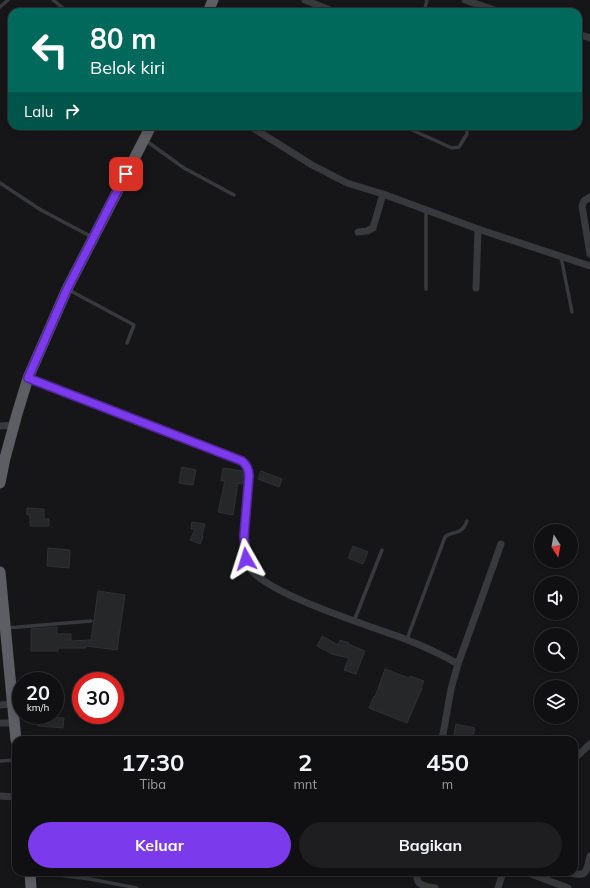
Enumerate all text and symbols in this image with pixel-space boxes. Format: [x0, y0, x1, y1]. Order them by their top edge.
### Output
text: 80 m [90, 21, 156, 56]
icon: left [24, 24, 76, 76]
text: Belok kiri [90, 56, 165, 79]
icon: right [61, 100, 83, 122]
text: Lalu [24, 102, 53, 121]
pin [109, 157, 143, 191]
icon: arrive [115, 163, 137, 185]
north arrow [534, 524, 578, 568]
map controls [534, 524, 578, 724]
position arrow [225, 538, 267, 580]
button: sound [534, 576, 578, 620]
button: search [534, 628, 578, 672]
speed limit sign: 30 [72, 672, 124, 724]
text: 20 [26, 680, 50, 705]
button: layers [534, 680, 578, 724]
text: km/h [27, 701, 49, 714]
text: 17:30 [121, 747, 184, 777]
text: 2 [298, 747, 312, 777]
text: 450 [426, 747, 469, 777]
text: Tiba [139, 776, 166, 792]
text: mnt [293, 776, 317, 792]
text: m [442, 776, 453, 792]
button: Keluar [28, 822, 291, 868]
button: Bagikan [299, 822, 562, 868]

